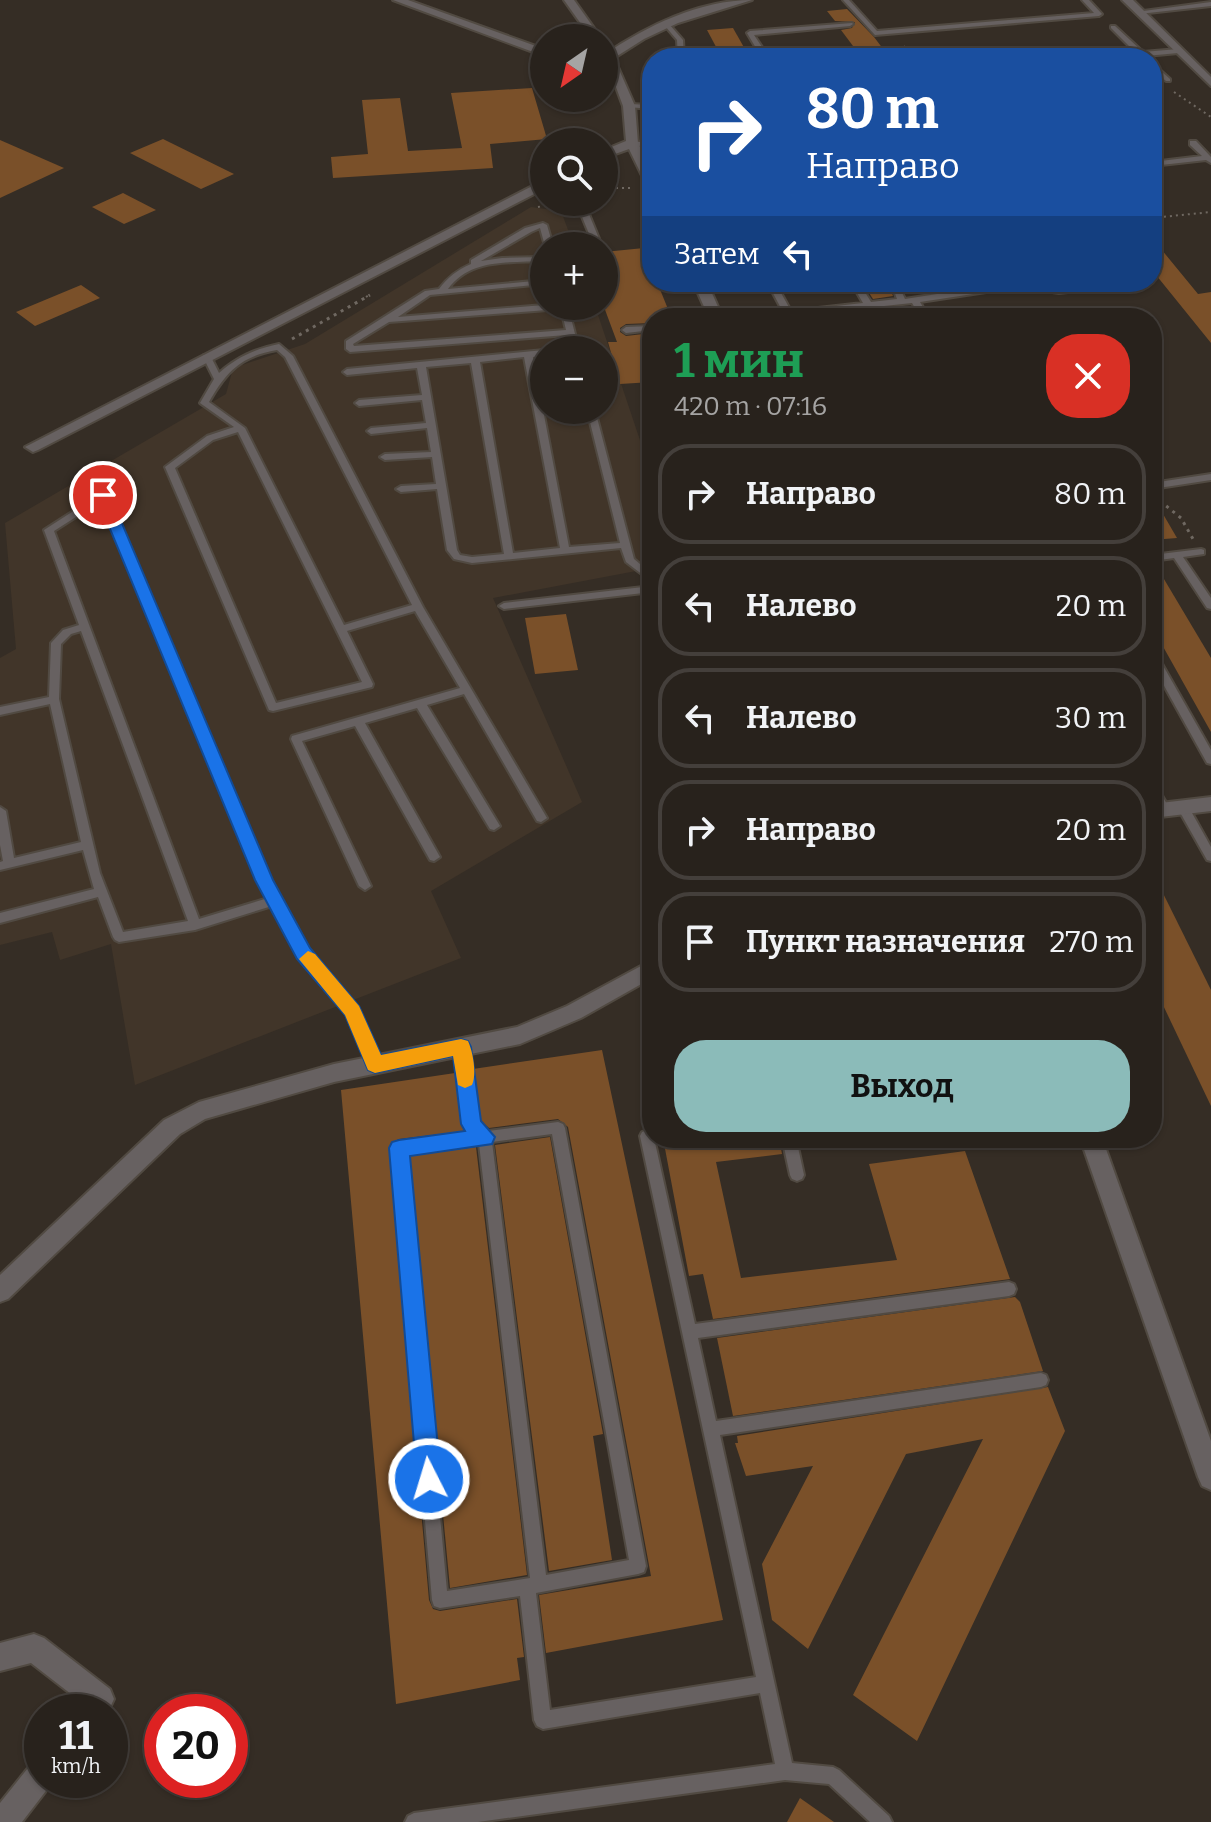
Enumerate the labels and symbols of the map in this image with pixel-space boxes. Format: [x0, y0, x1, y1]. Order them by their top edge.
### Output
north arrow [530, 24, 618, 112]
pin [69, 461, 137, 529]
position arrow [387, 1437, 471, 1521]
speed limit sign: 20 [144, 1694, 248, 1798]

